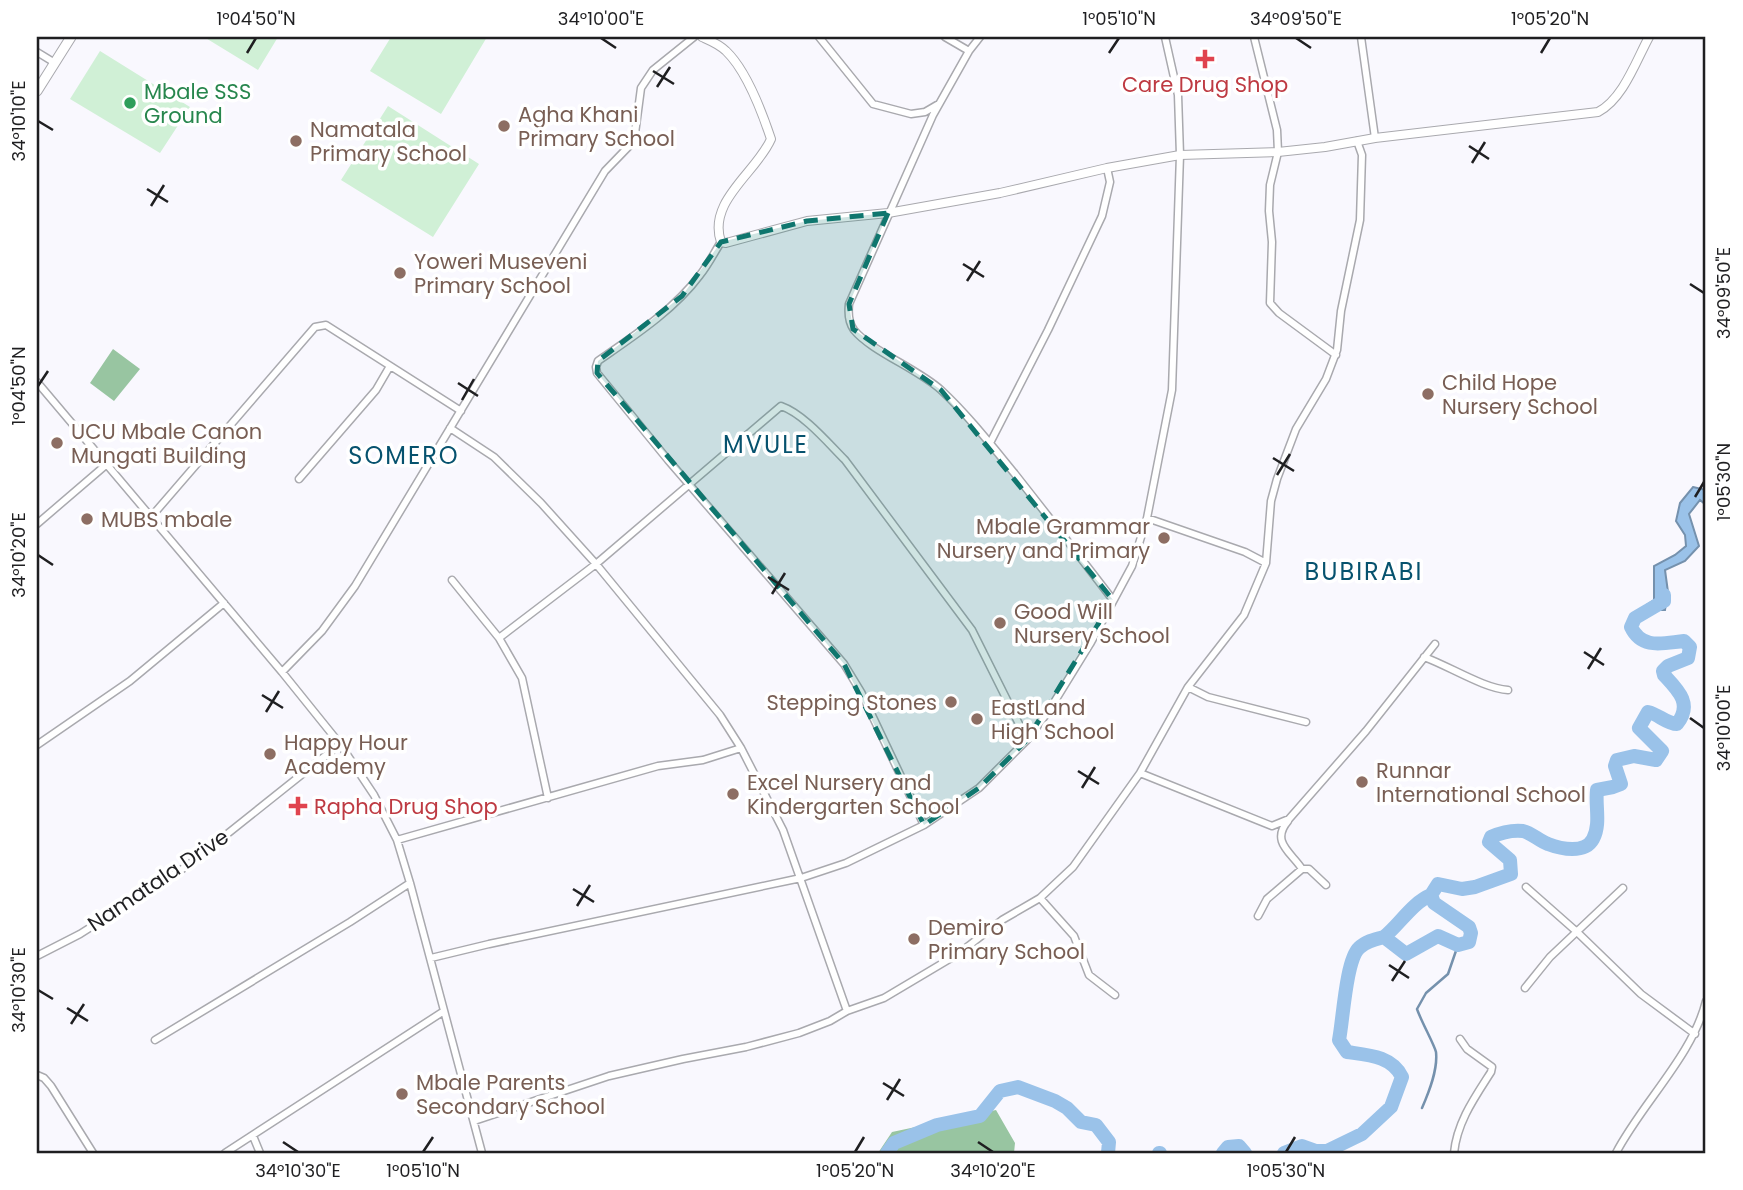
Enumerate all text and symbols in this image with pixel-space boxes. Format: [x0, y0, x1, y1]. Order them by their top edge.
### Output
text: 1°04'50"N [216, 6, 296, 31]
text: 34°10'00"E [558, 6, 644, 31]
text: 1°05'10"N [1082, 6, 1156, 31]
text: 34°09'50"E [1250, 6, 1342, 31]
text: 1°05'20"N [1511, 6, 1589, 31]
marker: Care Drug Shop [1195, 49, 1215, 69]
place label: Care Drug Shop [1122, 70, 1288, 99]
place label: Mbale SSS Ground [144, 77, 251, 130]
text: 34°10'10"E [6, 81, 31, 161]
marker: Mbale SSS Ground [122, 95, 138, 111]
place label: Agha Khani Primary School [518, 100, 675, 153]
place label: Namatala Primary School [310, 115, 467, 168]
marker: Agha Khani Primary School [496, 118, 512, 134]
marker: Namatala Primary School [288, 133, 304, 149]
place label: Yoweri Museveni Primary School [414, 247, 587, 300]
text: 34°09'50"E [1711, 247, 1736, 339]
marker: Yoweri Museveni Primary School [392, 265, 408, 281]
text: 1°04'50"N [6, 346, 31, 426]
place label: Child Hope Nursery School [1442, 368, 1598, 421]
marker: Child Hope Nursery School [1420, 386, 1436, 402]
place label: UCU Mbale Canon Mungati Building [71, 417, 262, 470]
district label: MVULE [723, 428, 809, 461]
marker: UCU Mbale Canon Mungati Building [49, 435, 65, 451]
district label: SOMERO [348, 439, 460, 472]
text: 1°05'30"N [1711, 443, 1736, 521]
place label: MUBS mbale [101, 505, 232, 534]
marker: MUBS mbale [79, 511, 95, 527]
text: 34°10'20"E [6, 512, 31, 598]
place label: Mbale Grammar Nursery and Primary [937, 512, 1150, 565]
marker: Mbale Grammar Nursery and Primary [1156, 530, 1172, 546]
district label: BUBIRABI [1305, 555, 1423, 588]
place label: Good Will Nursery School [1014, 597, 1170, 650]
marker: Good Will Nursery School [992, 615, 1008, 631]
text: 34°10'00"E [1711, 685, 1736, 771]
place label: Stepping Stones [766, 688, 937, 717]
place label: EastLand High School [991, 693, 1115, 746]
marker: Stepping Stones [943, 694, 959, 710]
marker: EastLand High School [969, 711, 985, 727]
place label: Happy Hour Academy [284, 728, 408, 781]
marker: Happy Hour Academy [262, 746, 278, 762]
place label: Runnar International School [1376, 756, 1586, 809]
place label: Excel Nursery and Kindergarten School [747, 768, 960, 821]
marker: Runnar International School [1354, 774, 1370, 790]
marker: Excel Nursery and Kindergarten School [725, 786, 741, 802]
place label: Rapha Drug Shop [314, 792, 498, 821]
marker: Rapha Drug Shop [288, 796, 308, 816]
street label: Namatala Drive [82, 822, 234, 938]
place label: Demiro Primary School [928, 913, 1085, 966]
marker: Demiro Primary School [906, 931, 922, 947]
text: 34°10'30"E [6, 947, 31, 1033]
place label: Mbale Parents Secondary School [416, 1068, 605, 1121]
marker: Mbale Parents Secondary School [394, 1086, 410, 1102]
text: 34°10'30"E [255, 1158, 341, 1183]
text: 1°05'10"N [386, 1158, 460, 1183]
text: 1°05'20"N [816, 1158, 894, 1183]
text: 34°10'20"E [950, 1158, 1036, 1183]
text: 1°05'30"N [1247, 1158, 1325, 1183]

